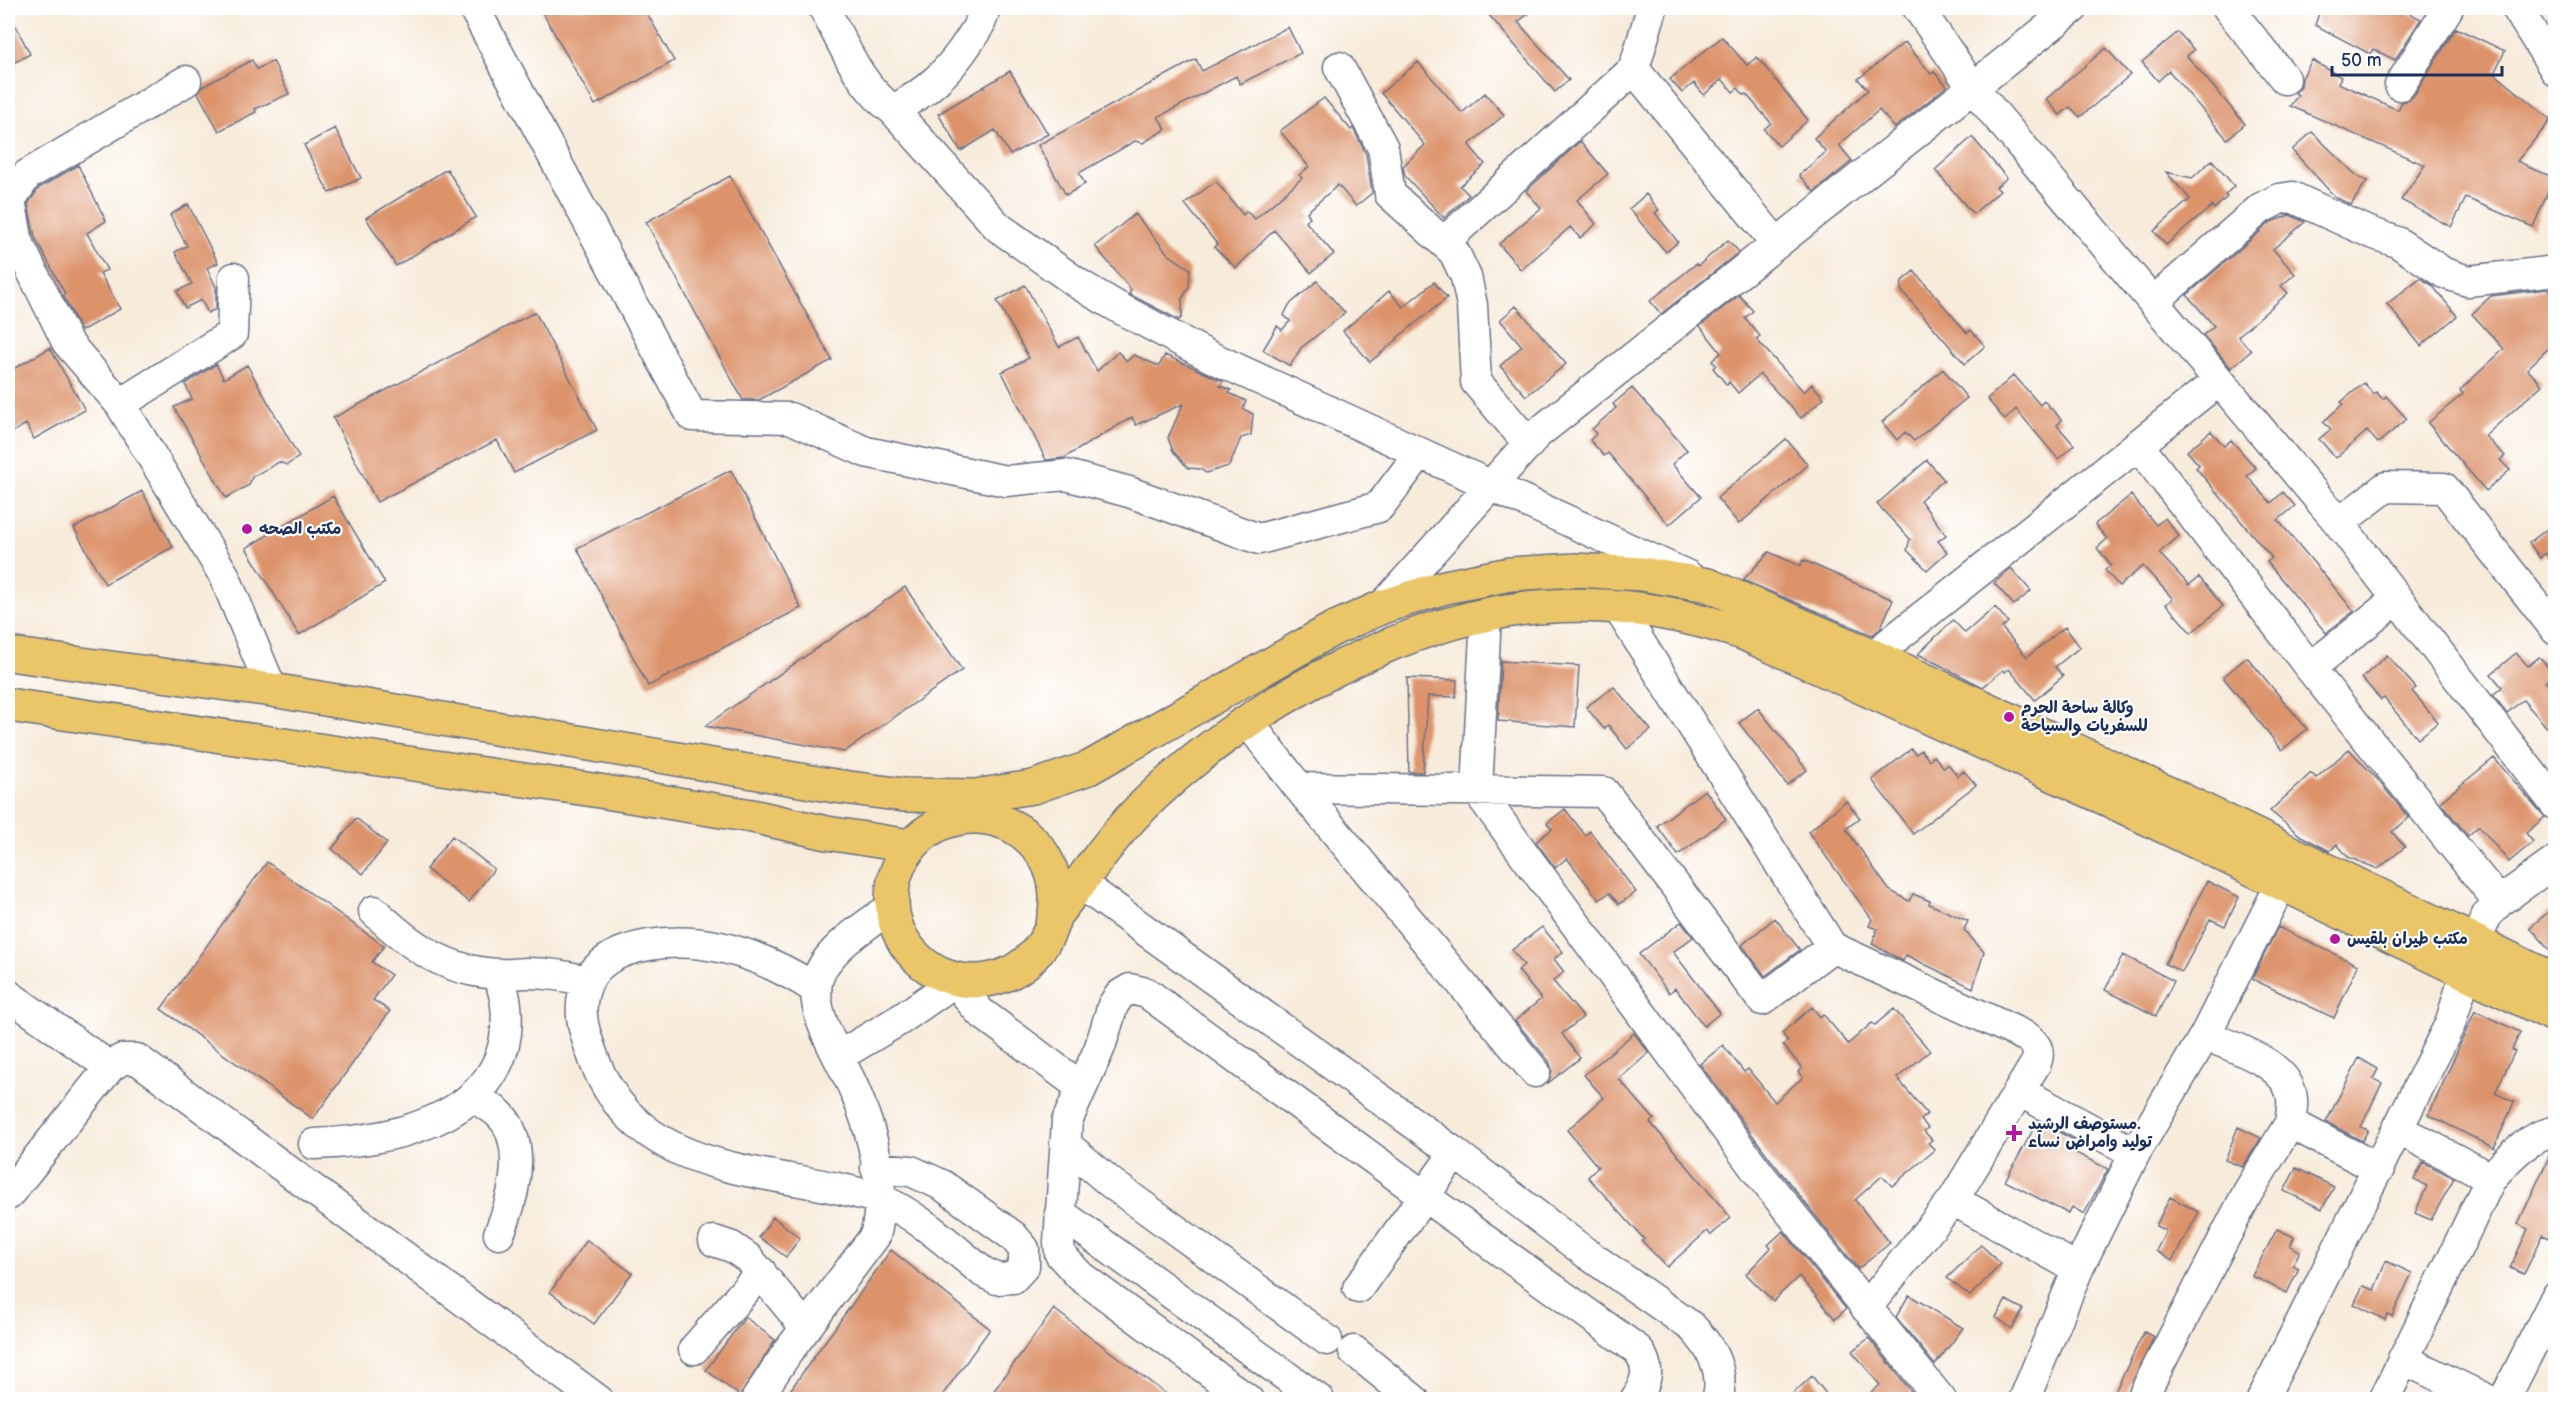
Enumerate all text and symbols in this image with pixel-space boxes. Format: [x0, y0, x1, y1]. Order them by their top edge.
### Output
scale bar [2332, 39, 2502, 77]
text: 50 m [2341, 50, 2382, 71]
place label: مكتب الصحه [259, 520, 341, 539]
marker: مكتب الصحه [240, 522, 254, 536]
place label: وكالة ساحة الحرم للسفريات والسياحة [2021, 699, 2148, 736]
marker: وكالة ساحة الحرم للسفريات والسياحة [2002, 710, 2016, 724]
place label: مكتب طيران بلقيس [2347, 930, 2468, 949]
marker: مكتب طيران بلقيس [2328, 932, 2342, 946]
place label: مستوصف الرشيد. توليد وامراض نساء [2028, 1115, 2153, 1152]
marker: مستوصف الرشيد. توليد وامراض نساء [2005, 1124, 2023, 1142]

